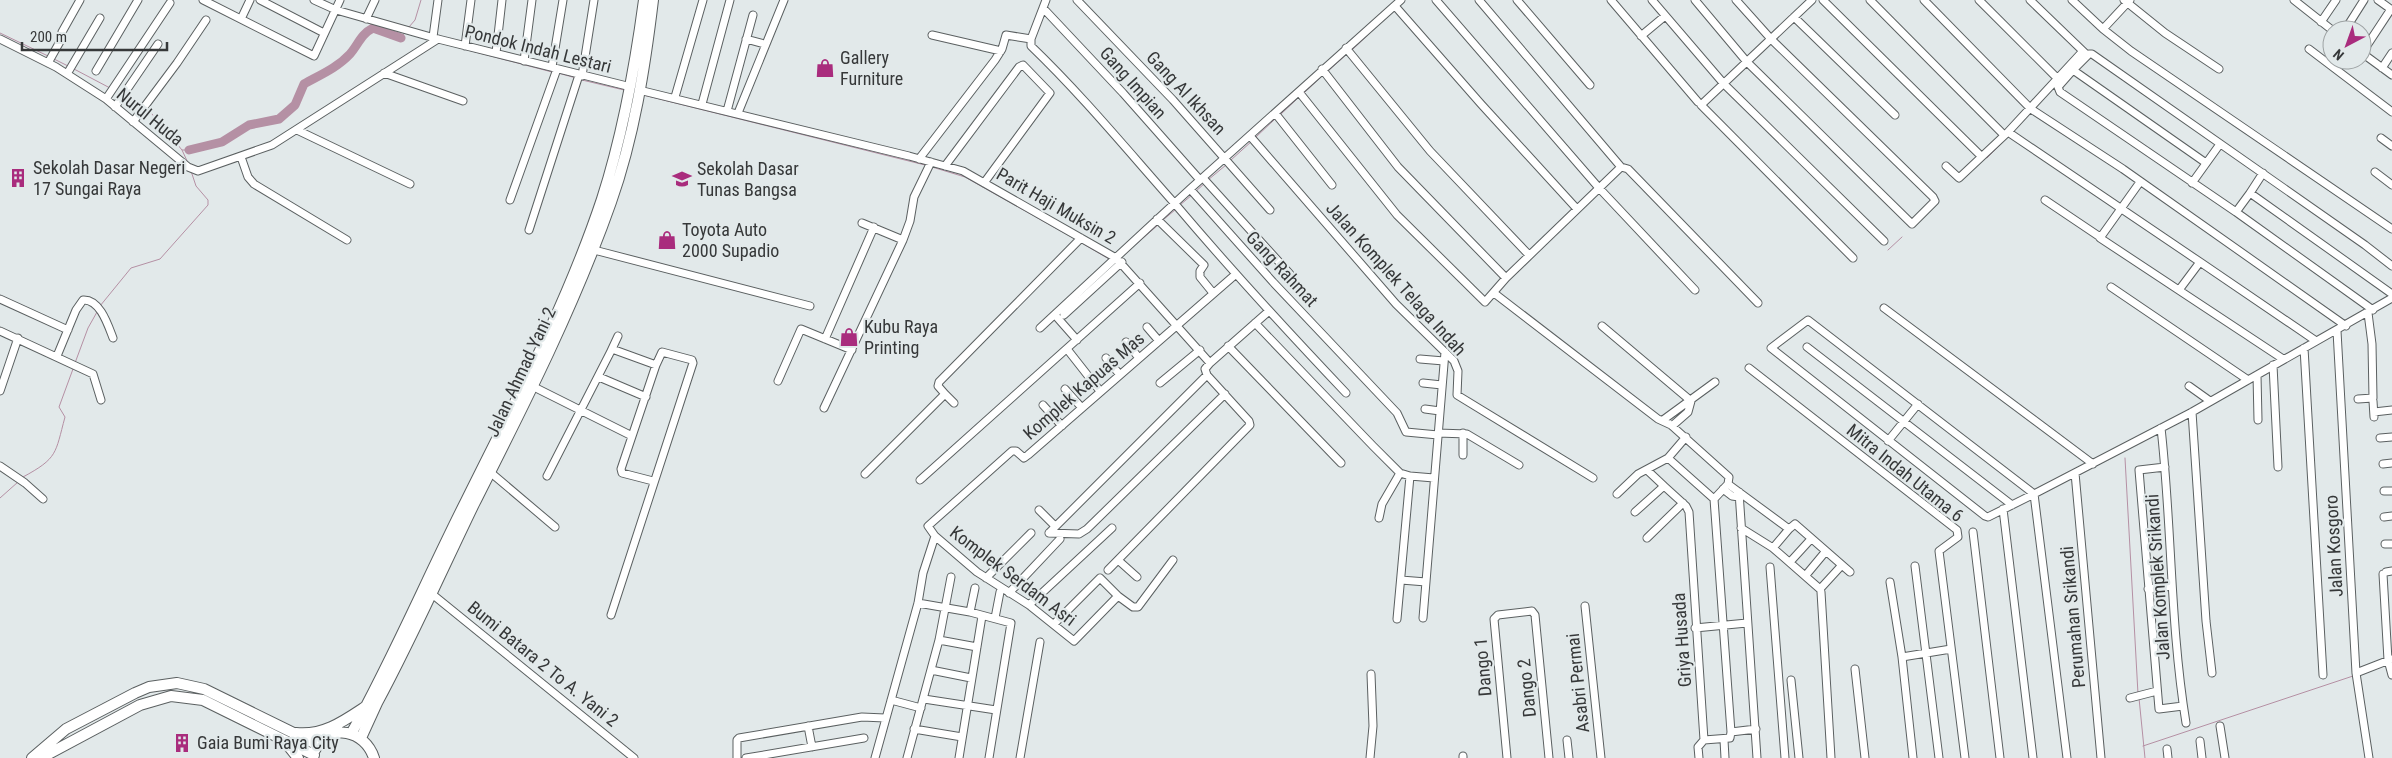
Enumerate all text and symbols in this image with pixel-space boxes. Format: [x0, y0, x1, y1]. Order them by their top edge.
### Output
scale bar [22, 20, 168, 52]
street label: Pondok Indah Lestari [463, 20, 614, 77]
north arrow [2322, 20, 2372, 70]
text: 200 m [30, 28, 67, 46]
street label: Gang Impian [1096, 42, 1171, 123]
text: N [2330, 46, 2347, 64]
place label: Gallery Furniture [840, 47, 903, 89]
street label: Gang Al Ikhsan [1142, 47, 1230, 139]
shop icon: Gallery Furniture [814, 57, 836, 79]
street label: Nurul Huda [113, 83, 188, 150]
place label: Sekolah Dasar Negeri 17 Sungai Raya [33, 157, 185, 199]
place label: Sekolah Dasar Tunas Bangsa [697, 158, 799, 200]
street label: Parit Haji Muksin 2 [993, 163, 1120, 248]
building icon: Sekolah Dasar Negeri 17 Sungai Raya [7, 167, 29, 189]
school or university icon: Sekolah Dasar Tunas Bangsa [671, 168, 693, 190]
street label: Jalan Komplek Telaga Indah [1322, 198, 1471, 360]
place label: Toyota Auto 2000 Supadio [682, 219, 779, 261]
street label: Gang Rahmat [1242, 227, 1323, 311]
shop icon: Toyota Auto 2000 Supadio [656, 229, 678, 251]
street label: Jalan Ahmad Yani 2 [481, 304, 560, 440]
place label: Kubu Raya Printing [864, 316, 938, 358]
shop icon: Kubu Raya Printing [838, 326, 860, 348]
street label: Komplek Kapuas Mas [1019, 327, 1148, 444]
street label: Mitra Indah Utama 6 [1843, 419, 1968, 526]
street label: Jalan Komplek Srikandi [2141, 493, 2174, 661]
street label: Jalan Kosgoro [2320, 495, 2347, 598]
street label: Komplek Serdam Asri [946, 521, 1080, 630]
street label: Perumahan Srikandi [2056, 545, 2089, 689]
street label: Griya Husada [1668, 592, 1695, 688]
street label: Bumi Batara 2 To A. Yani 2 [464, 596, 623, 731]
street label: Asabri Permai [1562, 632, 1593, 734]
street label: Dango 1 [1469, 637, 1496, 697]
street label: Dango 2 [1513, 658, 1540, 718]
building icon: Gaia Bumi Raya City [171, 732, 193, 754]
place label: Gaia Bumi Raya City [197, 732, 339, 753]

